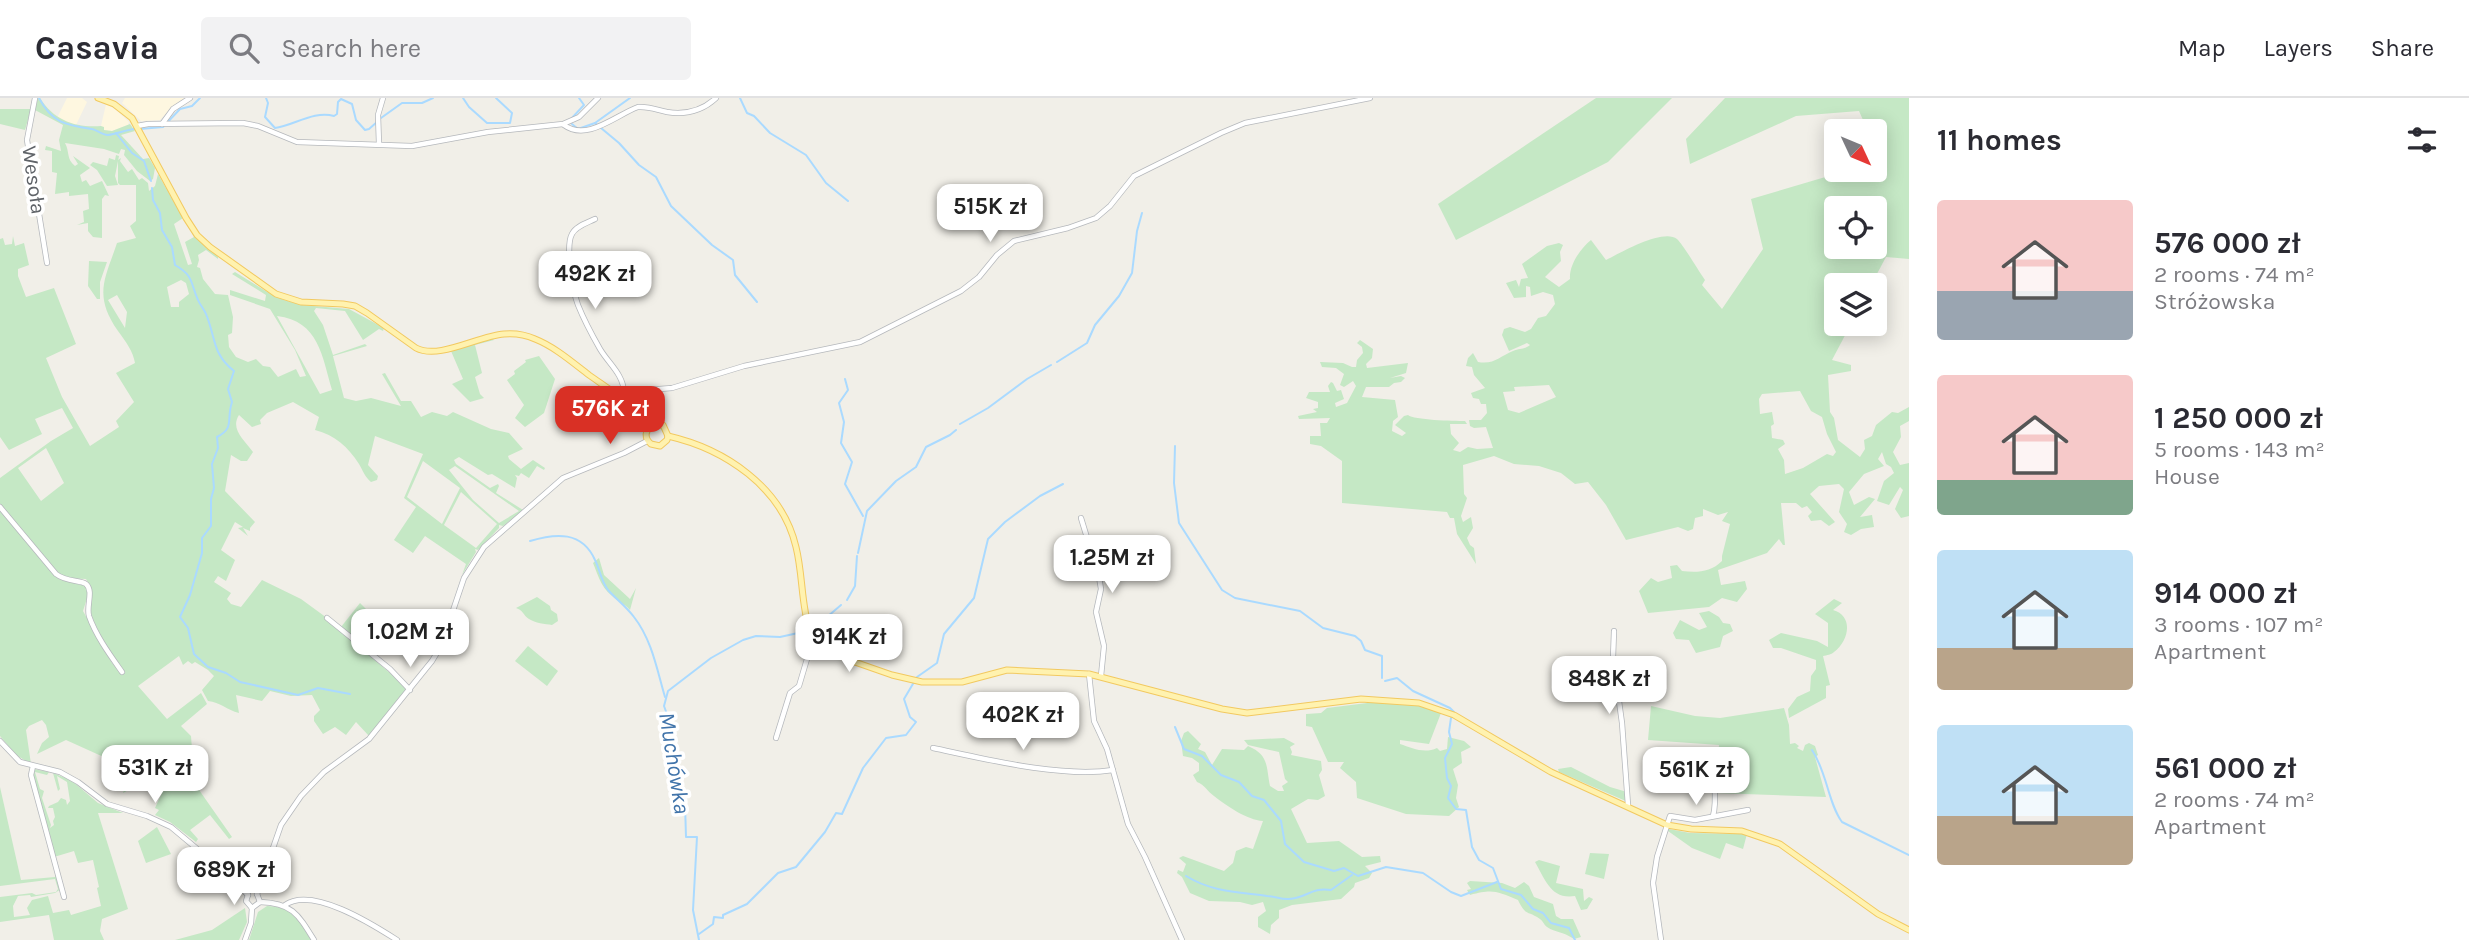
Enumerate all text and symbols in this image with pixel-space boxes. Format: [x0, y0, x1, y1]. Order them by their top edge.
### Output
search box [201, 17, 691, 80]
text: Casavia [35, 29, 159, 67]
icon: search [225, 29, 263, 67]
text: Search here [281, 33, 421, 64]
text: Map [2178, 34, 2226, 62]
text: Layers [2264, 34, 2333, 62]
text: Share [2371, 34, 2434, 62]
north arrow [1824, 119, 1886, 182]
map controls [1824, 119, 1887, 336]
icon: filters [2403, 121, 2441, 159]
text: 11 homes [1937, 122, 2062, 158]
street label: Wesoła [17, 144, 51, 216]
pin: 515K zł [925, 184, 1055, 244]
text: 515K zł [953, 193, 1027, 220]
button: locate [1824, 196, 1887, 259]
text: 576 000 zł [2154, 225, 2301, 261]
icon: home [1993, 228, 2077, 312]
pin: 492K zł [530, 252, 660, 311]
text: 492K zł [555, 260, 635, 287]
text: 2 rooms · 74 m² [2154, 261, 2315, 288]
button: layers [1824, 273, 1887, 336]
text: Stróżowska [2154, 288, 2275, 315]
pin: 576K zł [545, 386, 675, 446]
text: 576K zł [571, 395, 649, 422]
text: 1 250 000 zł [2154, 400, 2323, 436]
icon: home [1993, 403, 2077, 487]
text: 5 rooms · 143 m² [2154, 436, 2325, 463]
text: House [2154, 463, 2220, 490]
pin: 1.25M zł [1040, 536, 1184, 595]
text: 1.25M zł [1070, 544, 1154, 571]
text: 914 000 zł [2154, 575, 2297, 611]
icon: home [1993, 578, 2077, 662]
pin: 1.02M zł [338, 610, 482, 669]
text: 3 rooms · 107 m² [2154, 611, 2323, 638]
pin: 914K zł [784, 614, 914, 674]
text: 1.02M zł [367, 618, 453, 645]
text: 914K zł [811, 623, 887, 650]
text: Apartment [2154, 638, 2266, 665]
pin: 848K zł [1544, 656, 1674, 716]
text: 848K zł [1568, 665, 1650, 692]
pin: 402K zł [958, 692, 1088, 752]
text: 402K zł [982, 701, 1064, 728]
water label: Muchówka [653, 710, 696, 816]
pin: 531K zł [90, 746, 220, 805]
pin: 561K zł [1631, 748, 1761, 807]
text: 561 000 zł [2154, 750, 2296, 786]
icon: home [1993, 753, 2077, 837]
text: 531K zł [117, 754, 193, 781]
text: 561K zł [1659, 756, 1733, 783]
text: 2 rooms · 74 m² [2154, 786, 2315, 813]
text: Apartment [2154, 813, 2266, 840]
pin: 689K zł [169, 848, 299, 907]
text: 689K zł [193, 856, 275, 883]

